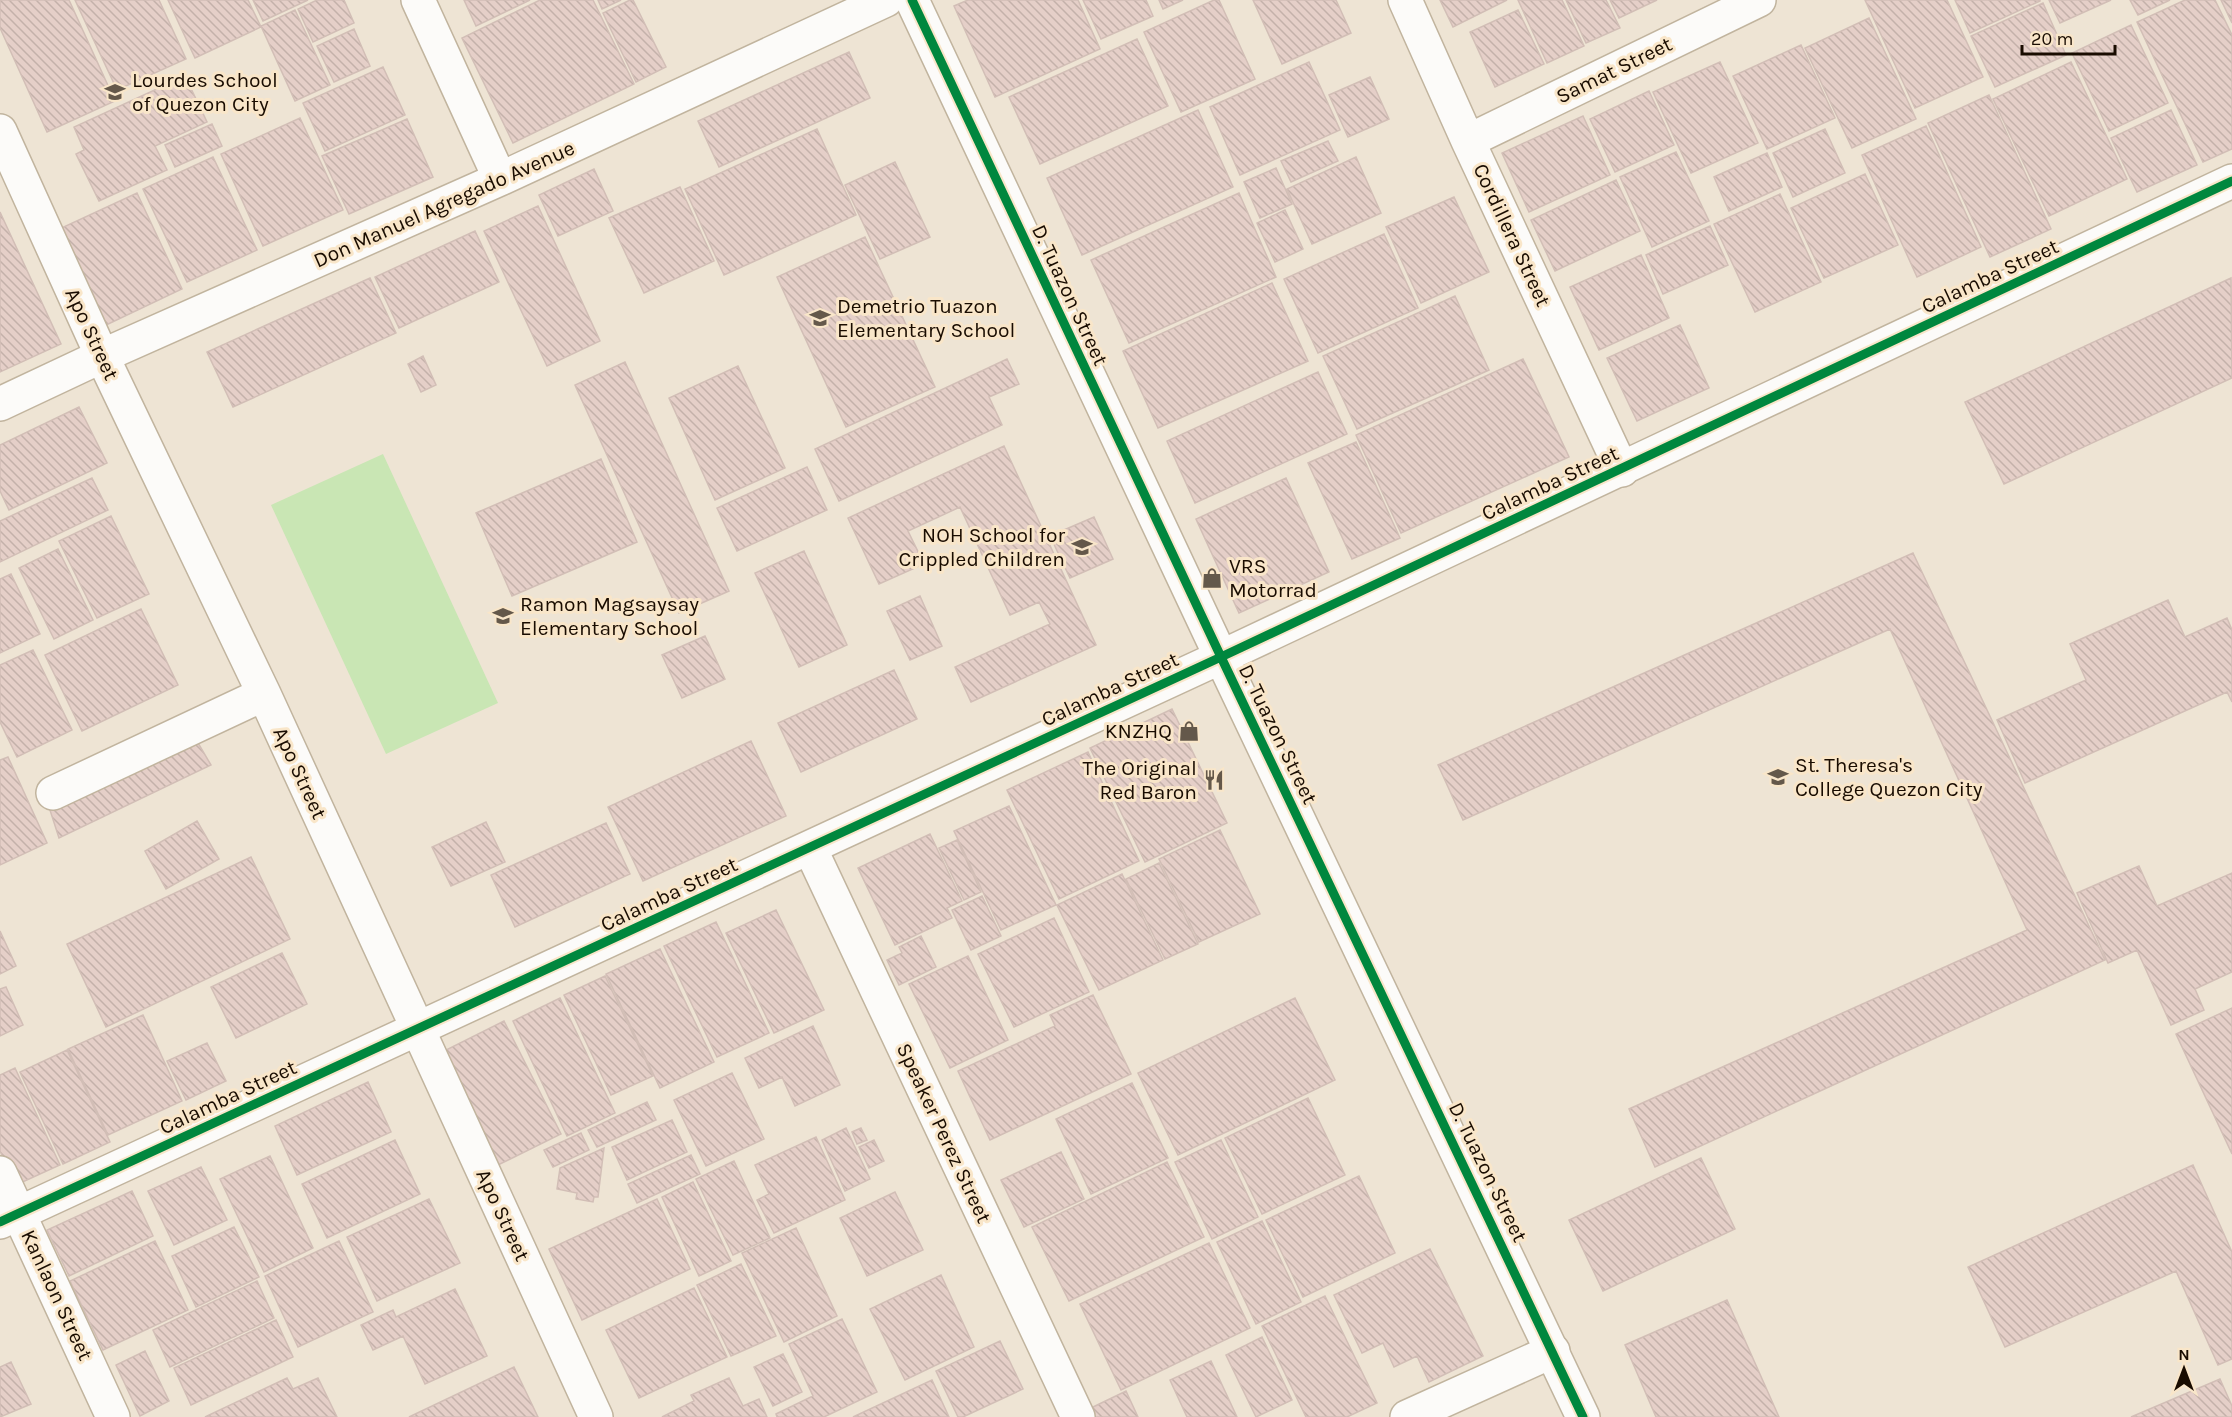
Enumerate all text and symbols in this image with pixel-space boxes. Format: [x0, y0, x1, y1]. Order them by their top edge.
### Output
scale bar [2022, 18, 2115, 56]
text: 20 m [2031, 28, 2073, 50]
street label: Samat Street [1552, 32, 1676, 108]
place label: Lourdes School of Quezon City [132, 68, 278, 116]
school or university icon: Lourdes School of Quezon City [103, 80, 127, 104]
street label: Don Manuel Agregado Avenue [310, 135, 578, 273]
street label: Cordillera Street [1468, 160, 1556, 310]
street label: D. Tuazon Street [1027, 221, 1113, 369]
street label: Calamba Street [1918, 234, 2062, 318]
street label: Apo Street [60, 284, 124, 384]
place label: Demetrio Tuazon Elementary School [837, 294, 1015, 342]
school or university icon: Demetrio Tuazon Elementary School [808, 306, 832, 330]
street label: Calamba Street [1478, 441, 1622, 525]
place label: NOH School for Crippled Children [898, 523, 1065, 571]
school or university icon: NOH School for Crippled Children [1070, 535, 1094, 559]
place label: VRS Motorrad [1229, 554, 1317, 602]
shop icon: VRS Motorrad [1200, 566, 1224, 590]
place label: Ramon Magsaysay Elementary School [520, 592, 699, 640]
school or university icon: Ramon Magsaysay Elementary School [491, 604, 515, 628]
street label: Calamba Street [1038, 647, 1182, 731]
street label: D. Tuazon Street [1234, 660, 1322, 808]
place label: KNZHQ [1105, 719, 1172, 743]
shop icon: KNZHQ [1177, 719, 1201, 743]
street label: Apo Street [268, 723, 332, 823]
place label: St. Theresa's College Quezon City [1795, 753, 1983, 801]
place label: The Original Red Baron [1082, 756, 1197, 804]
school or university icon: St. Theresa's College Quezon City [1766, 765, 1790, 789]
restaurant icon: The Original Red Baron [1202, 768, 1226, 792]
street label: Calamba Street [597, 852, 741, 936]
street label: Speaker Perez Street [892, 1039, 996, 1227]
street label: Calamba Street [156, 1055, 300, 1139]
street label: D. Tuazon Street [1444, 1098, 1532, 1246]
street label: Apo Street [471, 1165, 535, 1265]
street label: Kanlaon Street [16, 1226, 98, 1364]
north arrow [2154, 1339, 2214, 1399]
text: N [2178, 1345, 2190, 1364]

